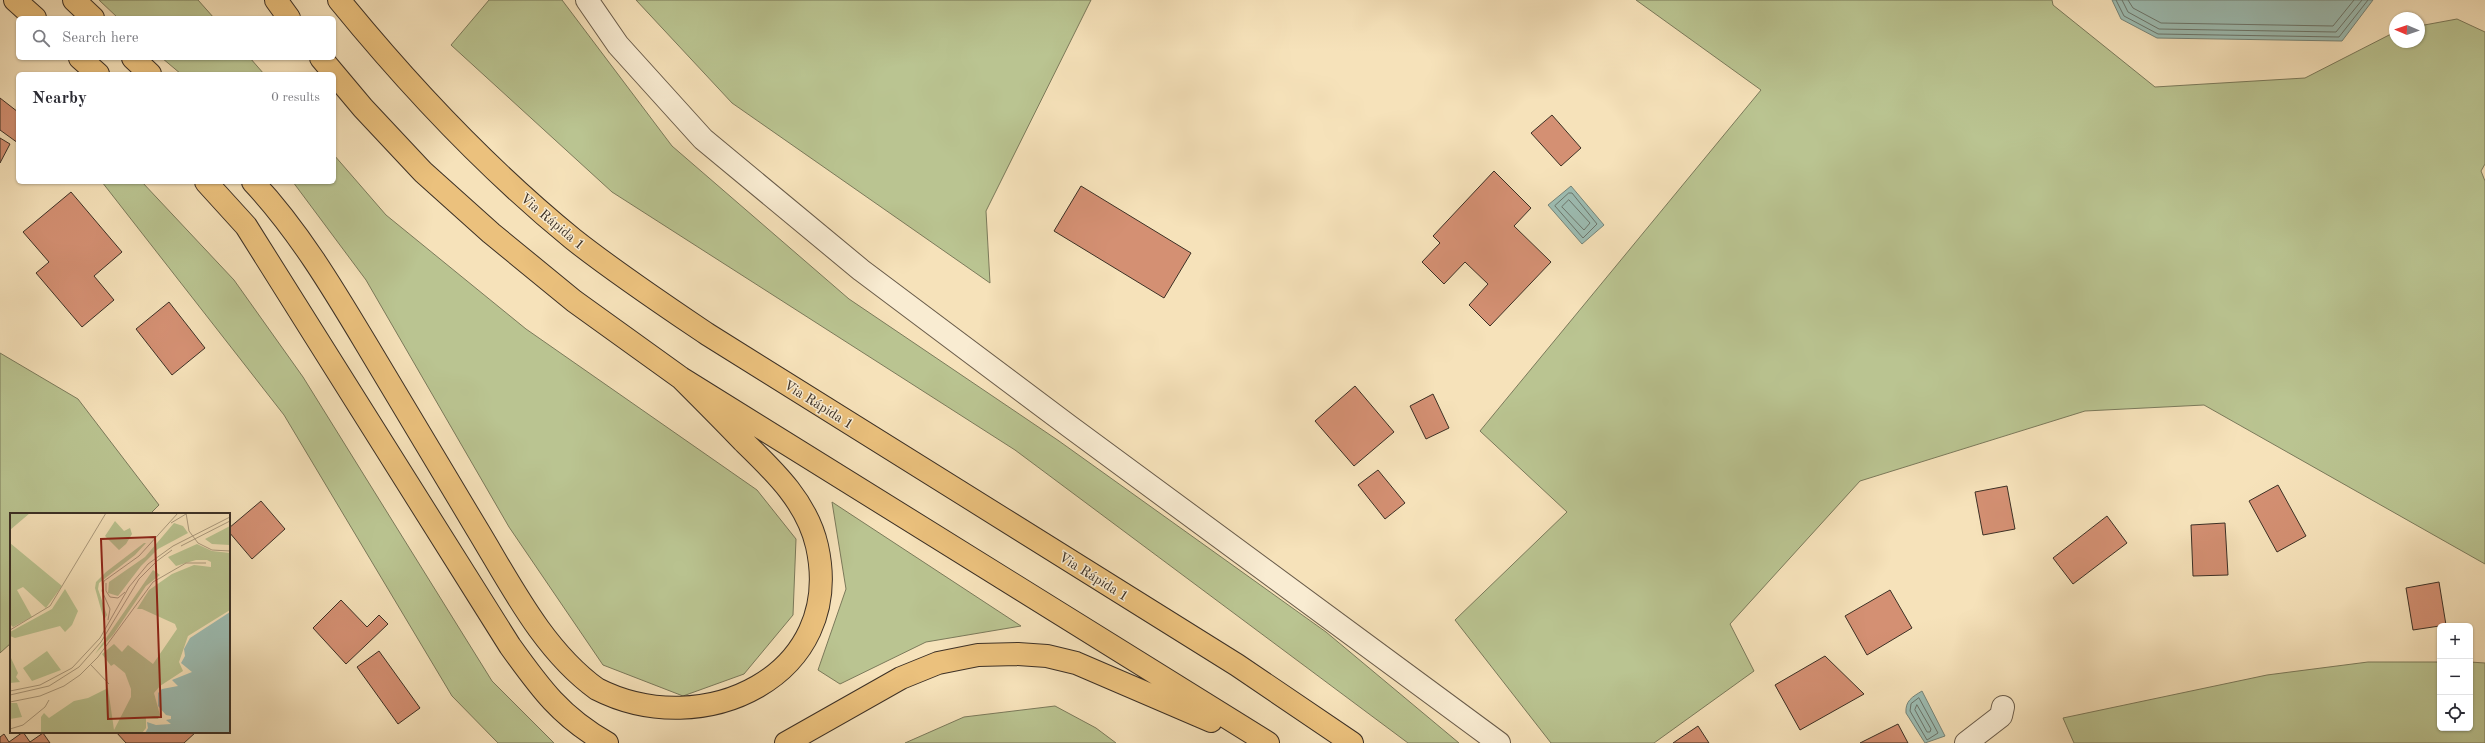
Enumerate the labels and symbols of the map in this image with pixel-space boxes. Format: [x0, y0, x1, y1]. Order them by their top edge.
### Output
north arrow [2389, 12, 2425, 48]
street label: Via Rápida 1 [518, 191, 587, 253]
street label: Via Rápida 1 [781, 378, 856, 432]
inset map [10, 513, 230, 733]
street label: Via Rápida 1 [1056, 550, 1131, 604]

